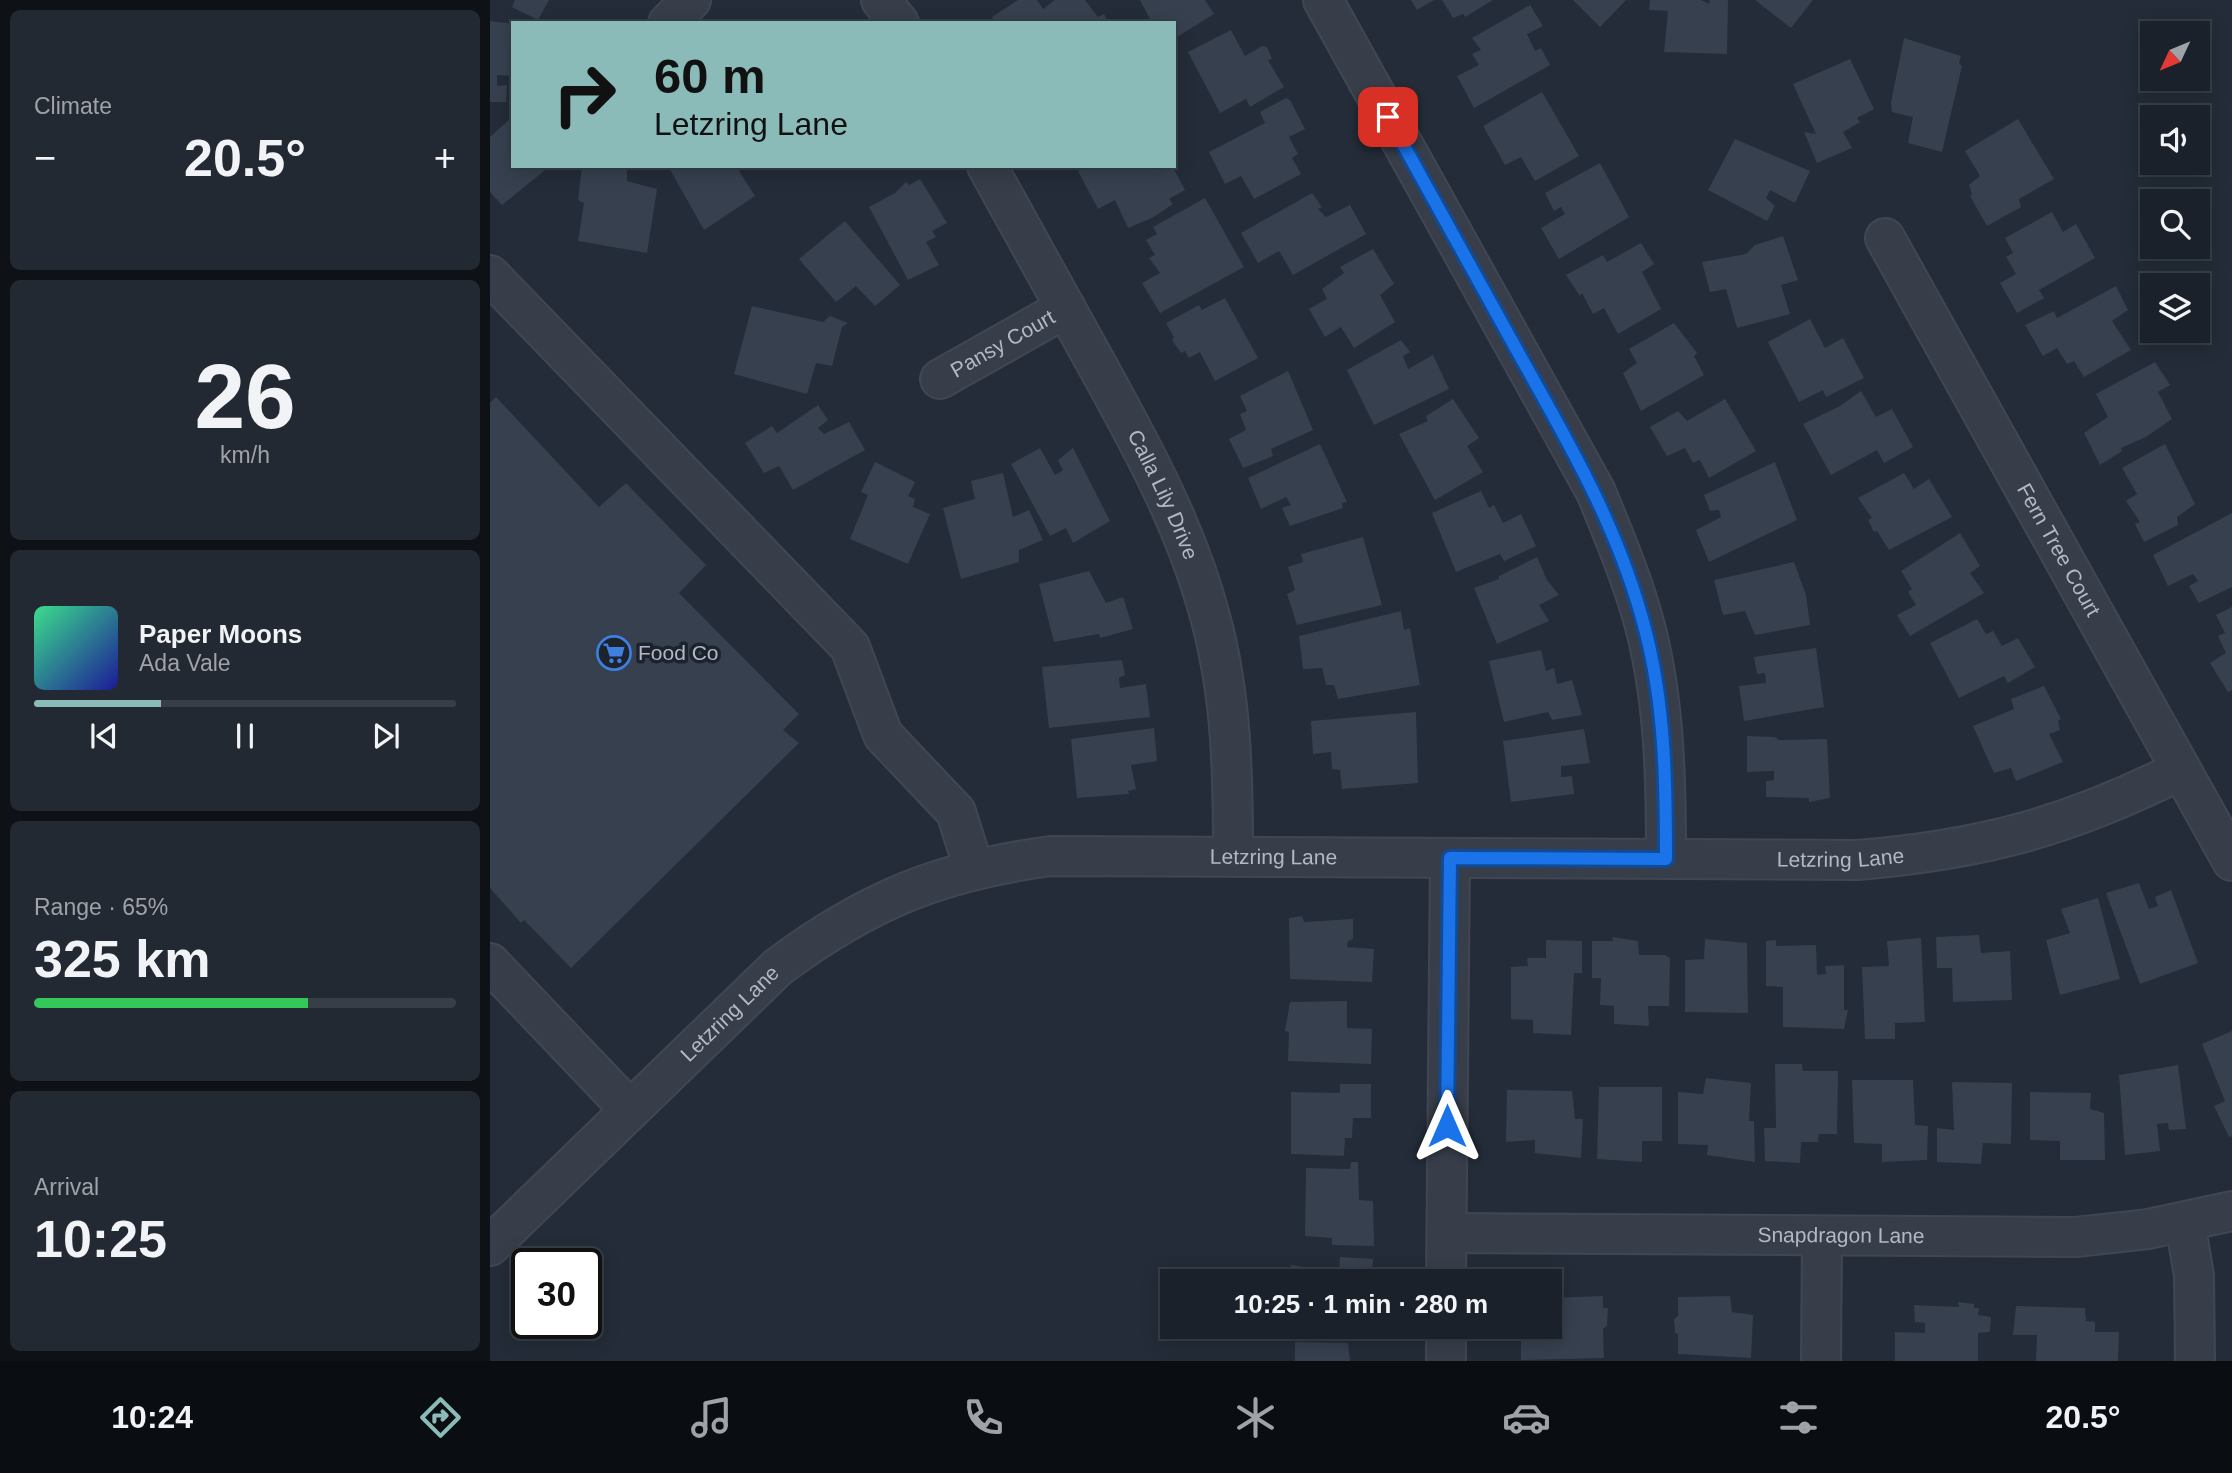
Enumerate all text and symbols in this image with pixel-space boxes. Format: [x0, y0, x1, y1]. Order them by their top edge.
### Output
north arrow [2140, 21, 2210, 91]
map controls [2140, 21, 2210, 343]
icon: right [539, 49, 630, 140]
text: 60 m [654, 49, 766, 103]
pin [1358, 87, 1418, 147]
text: Climate [34, 93, 112, 119]
icon: arrive [1369, 98, 1407, 136]
button: sound [2140, 105, 2210, 175]
text: Letzring Lane [654, 106, 848, 142]
text: 20.5° [184, 129, 306, 187]
text: − [34, 137, 56, 179]
text: + [434, 137, 456, 179]
button: search [2140, 189, 2210, 259]
button: layers [2140, 273, 2210, 343]
street label: Pansy Court [946, 305, 1059, 382]
text: 26 [194, 346, 296, 447]
street label: Calla Lily Drive [1123, 426, 1203, 563]
text: km/h [220, 442, 270, 468]
street label: Fern Tree Court [2013, 479, 2105, 620]
text: Paper Moons [139, 619, 302, 649]
supermarket icon: Food Co [595, 634, 633, 672]
place label: Food Co [638, 641, 719, 664]
text: Ada Vale [139, 650, 231, 676]
icon: previous [85, 717, 123, 755]
icon: pause [226, 717, 264, 755]
icon: next [367, 717, 405, 755]
street label: Letzring Lane [1777, 843, 1905, 871]
street label: Letzring Lane [1210, 845, 1337, 868]
text: Range · 65% [34, 894, 168, 920]
text: 325 km [34, 930, 210, 988]
street label: Letzring Lane [676, 961, 783, 1066]
position arrow [1410, 1089, 1484, 1163]
text: Arrival [34, 1174, 99, 1200]
text: 10:25 [34, 1210, 167, 1268]
street label: Snapdragon Lane [1757, 1223, 1925, 1247]
speed limit sign: 30 [511, 1248, 602, 1339]
text: 10:25 · 1 min · 280 m [1234, 1289, 1488, 1319]
icon: directions [416, 1393, 465, 1442]
icon: music [687, 1393, 736, 1442]
icon: phone [959, 1393, 1008, 1442]
icon: climate [1231, 1393, 1280, 1442]
icon: car [1502, 1393, 1551, 1442]
icon: filters [1774, 1393, 1823, 1442]
text: 10:24 [111, 1399, 193, 1435]
text: 20.5° [2046, 1399, 2121, 1435]

